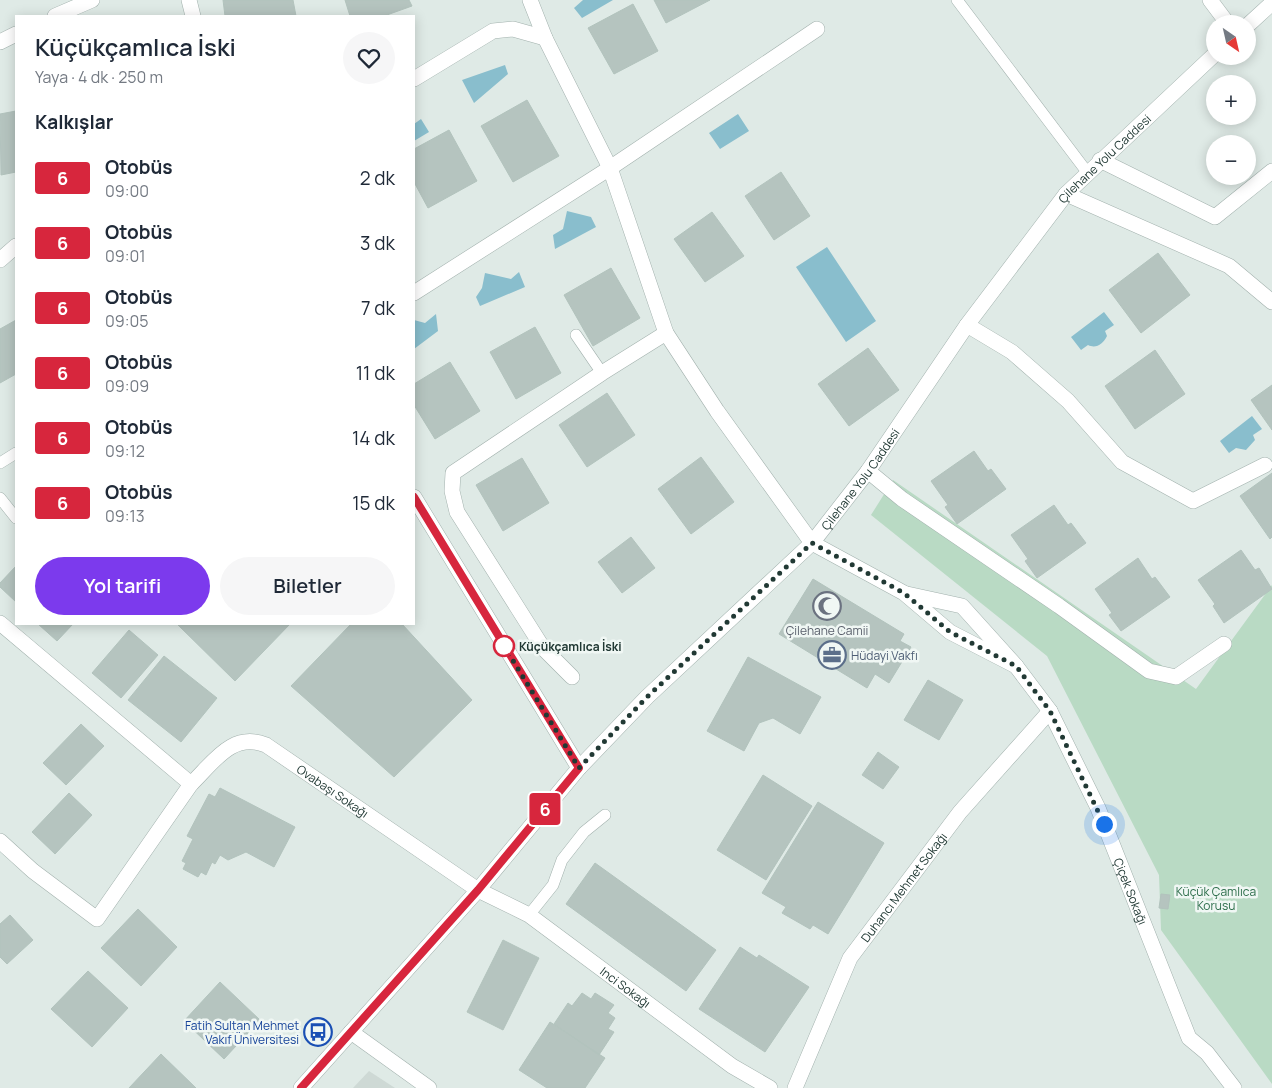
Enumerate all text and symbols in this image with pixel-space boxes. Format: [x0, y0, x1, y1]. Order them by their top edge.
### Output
north arrow [1206, 15, 1256, 65]
map controls [1206, 15, 1256, 185]
text: Küçükçamlıca İski [35, 30, 236, 63]
button: heart [343, 32, 395, 84]
text: Yaya · 4 dk · 250 m [35, 66, 163, 88]
button: + [1206, 75, 1256, 125]
text: Kalkışlar [35, 109, 113, 135]
street label: Çilehane Yolu Caddesi [1054, 110, 1154, 206]
button: − [1206, 135, 1256, 185]
text: Otobüs [105, 154, 173, 180]
text: 2 dk [360, 165, 395, 191]
text: 6 [57, 166, 68, 190]
text: 09:00 [105, 180, 149, 202]
text: Otobüs [105, 219, 173, 245]
text: 3 dk [360, 230, 395, 256]
text: 6 [57, 231, 68, 255]
text: 09:01 [105, 245, 145, 267]
text: Otobüs [105, 284, 173, 310]
text: 7 dk [361, 295, 395, 321]
text: 6 [57, 296, 68, 320]
text: 09:05 [105, 310, 148, 332]
text: Otobüs [105, 349, 173, 375]
text: 11 dk [356, 360, 395, 386]
text: 6 [57, 361, 68, 385]
text: 09:09 [105, 375, 149, 397]
text: Otobüs [105, 414, 173, 440]
text: 14 dk [352, 425, 395, 451]
street label: Çilehane Yolu Caddesi [817, 425, 903, 533]
text: 6 [57, 426, 68, 450]
text: 09:12 [105, 440, 145, 462]
text: Otobüs [105, 479, 173, 505]
text: 15 dk [352, 490, 395, 516]
text: 6 [57, 491, 68, 515]
text: 09:13 [105, 505, 145, 527]
button: Yol tarifi [35, 557, 210, 615]
button: Biletler [220, 557, 395, 615]
mosque icon: Çilehane Camii [812, 591, 842, 621]
place label: Çilehane Camii [786, 622, 868, 639]
marker: Küçükçamlıca İski [493, 635, 515, 657]
place label: Küçükçamlıca İski [519, 638, 622, 655]
office icon: Hüdayi Vakfı [817, 640, 847, 670]
place label: Hüdayi Vakfı [851, 647, 918, 664]
street label: Ovabaşı Sokağı [294, 760, 372, 821]
line badge: 6 [529, 793, 561, 825]
text: 6 [539, 797, 551, 821]
your location [1092, 812, 1117, 837]
street label: Duhancı Mehmet Sokağı [857, 829, 950, 945]
street label: Çiçek Sokağı [1110, 855, 1152, 927]
park label: Küçük Çamlıca Korusu [1176, 883, 1256, 914]
street label: Inci Sokağı [597, 963, 654, 1011]
place label: Fatih Sultan Mehmet Vakıf Üniversitesi [185, 1017, 299, 1048]
bus stop icon: Fatih Sultan Mehmet Vakıf Üniversitesi [303, 1017, 333, 1047]

